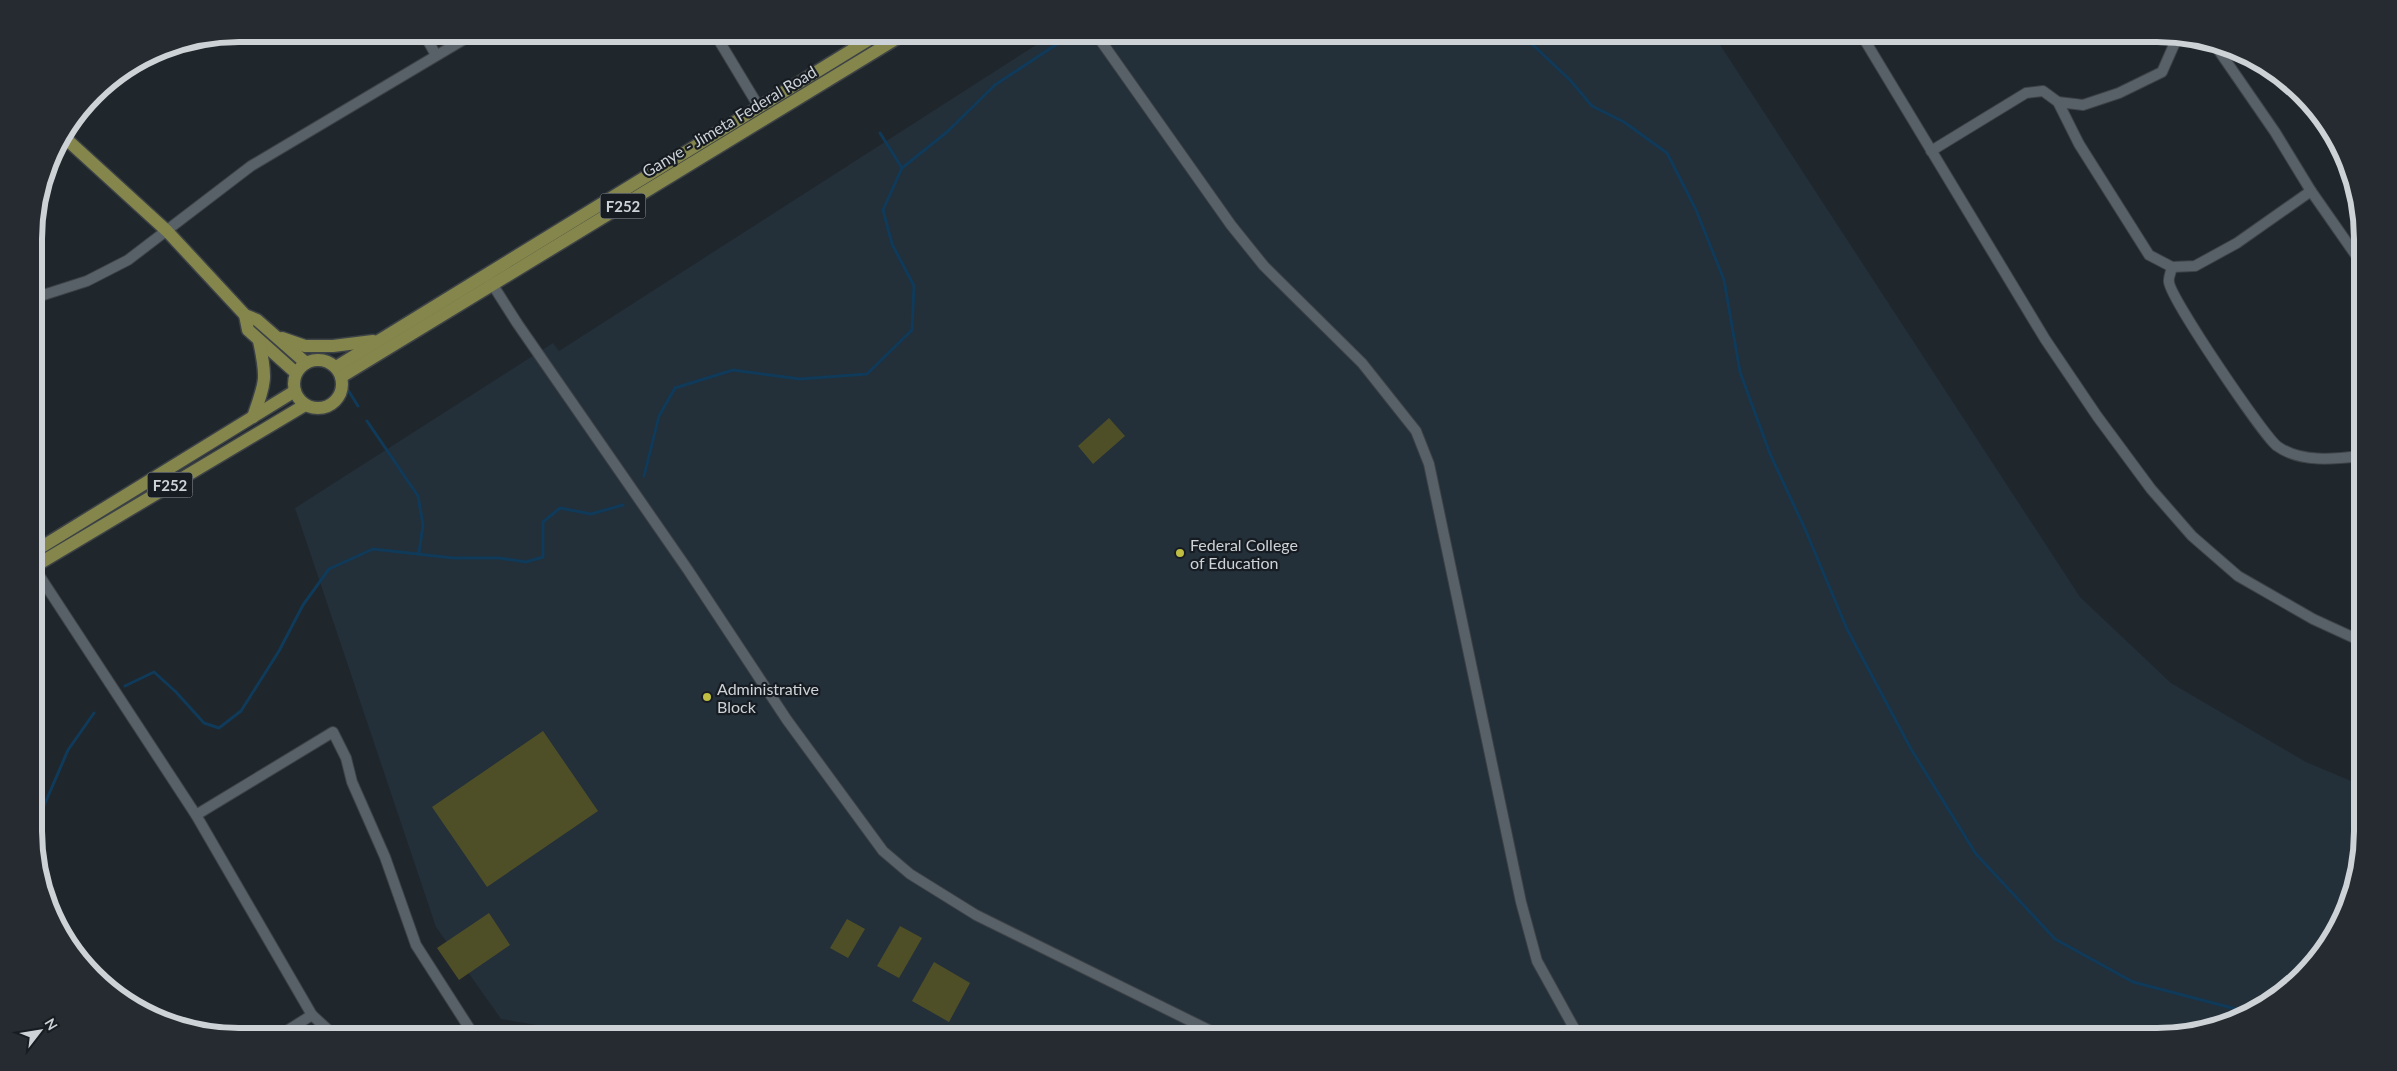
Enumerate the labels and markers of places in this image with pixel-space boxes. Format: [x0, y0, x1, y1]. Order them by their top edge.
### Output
place label: Federal College of Education [1190, 535, 1298, 572]
marker: Federal College of Education [1174, 547, 1186, 559]
place label: Administrative Block [717, 679, 819, 716]
marker: Administrative Block [701, 691, 713, 703]

